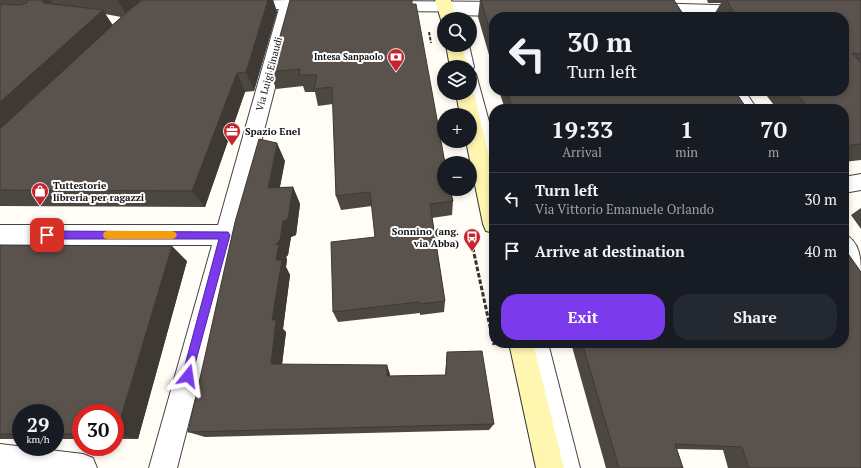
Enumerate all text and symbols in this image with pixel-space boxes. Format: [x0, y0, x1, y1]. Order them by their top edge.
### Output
map controls [437, 12, 477, 196]
button: search [437, 12, 477, 52]
text: 30 m [567, 23, 632, 60]
icon: left [501, 28, 553, 80]
street label: Via Luigi Einaudi [253, 35, 285, 113]
bank icon: Intesa Sanpaolo [386, 47, 406, 72]
place label: Intesa Sanpaolo [314, 51, 384, 63]
text: Turn left [567, 59, 637, 83]
button: layers [437, 60, 477, 100]
button: + [437, 108, 477, 148]
text: 19:33 [551, 113, 613, 145]
text: 1 [680, 113, 693, 145]
text: 70 [760, 113, 787, 145]
office icon: Spazio Enel [222, 121, 242, 146]
place label: Spazio Enel [245, 125, 301, 138]
text: Arrival [562, 143, 602, 161]
text: min [675, 143, 698, 161]
text: m [768, 143, 779, 161]
button: − [437, 156, 477, 196]
place label: Tuttestorie libreria per ragazzi [53, 179, 145, 204]
text: Turn left [535, 180, 599, 200]
shop icon: Tuttestorie libreria per ragazzi [30, 181, 50, 206]
icon: left [501, 188, 523, 210]
text: 30 m [804, 189, 837, 209]
text: Via Vittorio Emanuele Orlando [535, 200, 714, 218]
pin [30, 218, 64, 252]
icon: arrive [36, 224, 58, 246]
place label: Sonnino (ang. via Abba) [392, 225, 459, 250]
bus stop icon: Sonnino (ang. via Abba) [462, 227, 482, 252]
icon: arrive [501, 240, 523, 262]
text: Arrive at destination [535, 241, 685, 261]
text: 40 m [804, 241, 837, 261]
button: Exit [501, 294, 665, 340]
button: Share [673, 294, 837, 340]
position arrow [167, 355, 209, 397]
speed limit sign: 30 [72, 404, 124, 456]
text: 29 [27, 411, 49, 438]
text: km/h [26, 433, 50, 446]

